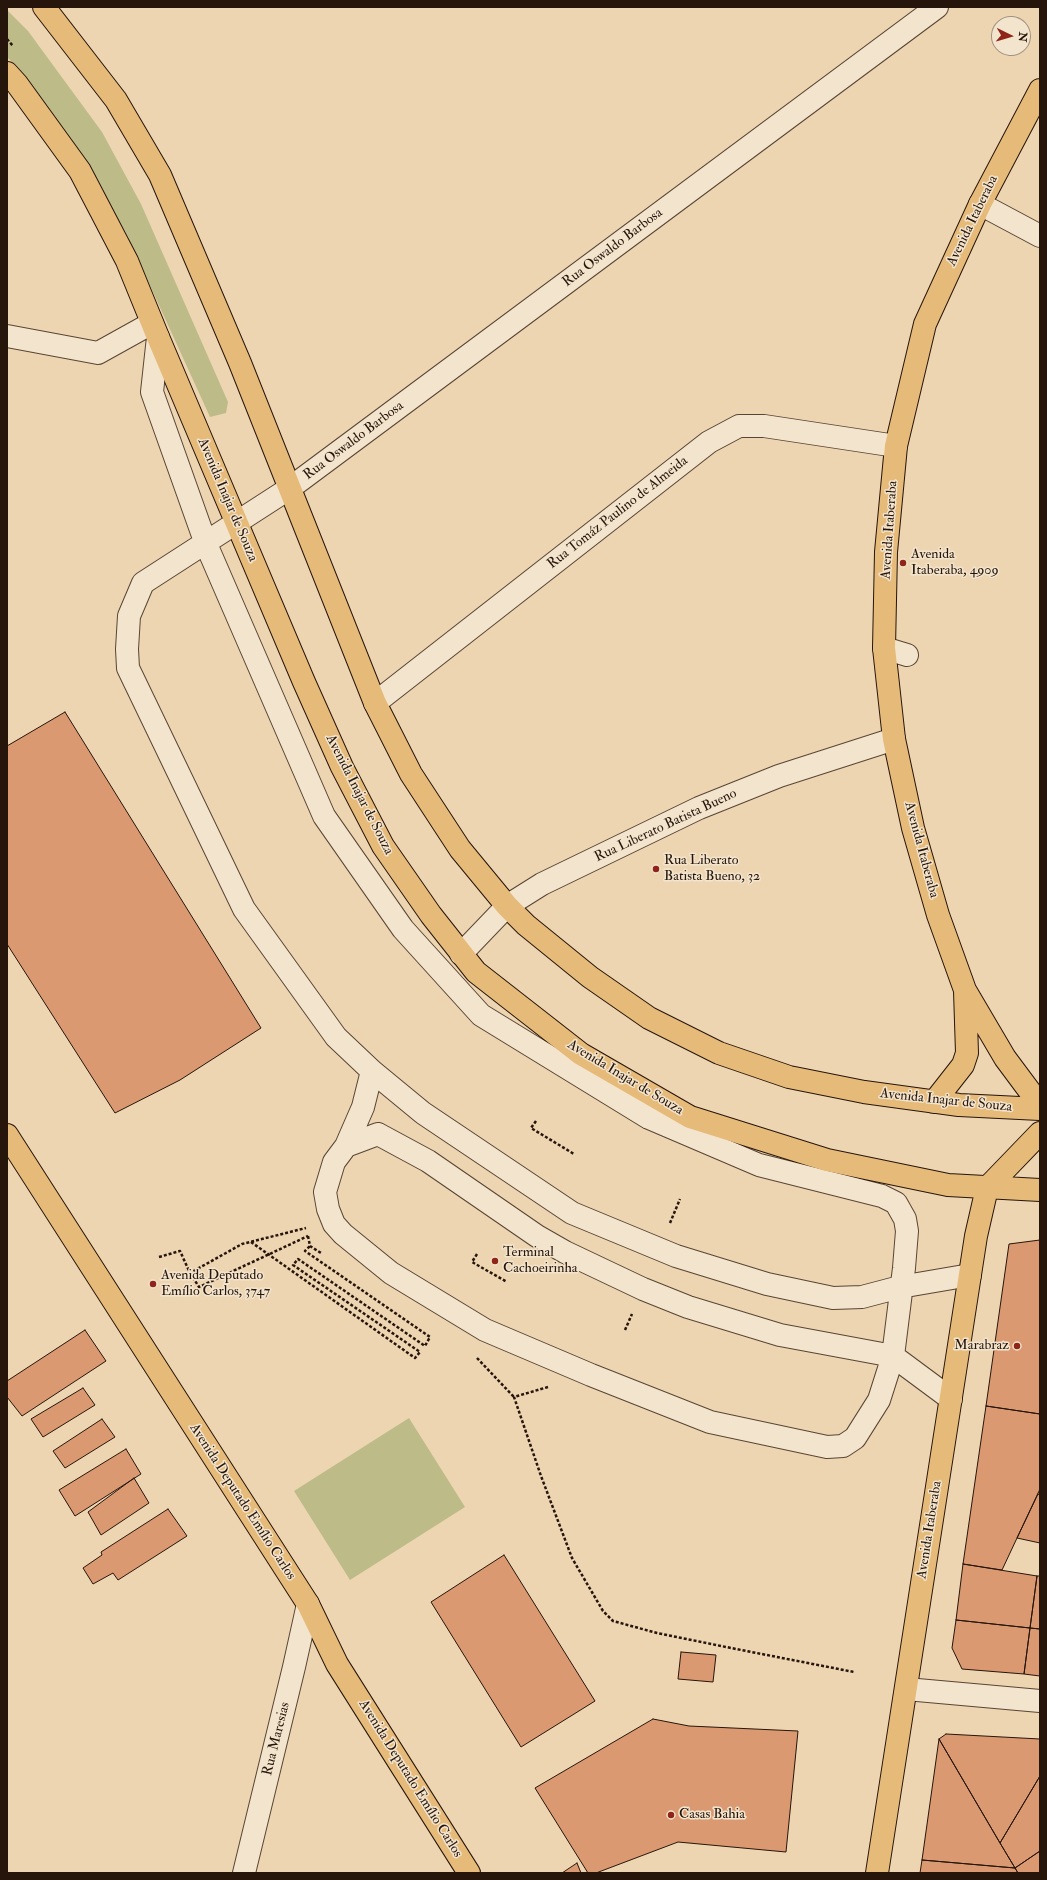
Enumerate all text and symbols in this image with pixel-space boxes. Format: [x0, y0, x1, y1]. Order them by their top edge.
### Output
north arrow [991, 16, 1031, 56]
text: N [1016, 32, 1029, 42]
street label: Avenida Itaberaba [944, 173, 1002, 269]
street label: Rua Oswaldo Barbosa [560, 205, 666, 291]
street label: Rua Oswaldo Barbosa [301, 398, 407, 484]
street label: Avenida Inajar de Souza [193, 436, 261, 564]
street label: Rua Tomáz Paulino de Almeida [544, 453, 692, 573]
street label: Avenida Itaberaba [878, 480, 902, 580]
place label: Avenida Itaberaba, 4909 [911, 547, 999, 580]
marker: Avenida Itaberaba, 4909 [898, 558, 908, 568]
street label: Avenida Inajar de Souza [321, 732, 397, 858]
street label: Rua Liberato Batista Bueno [592, 786, 740, 866]
street label: Avenida Itaberaba [900, 800, 942, 900]
place label: Rua Liberato Batista Bueno, 32 [664, 853, 760, 886]
marker: Rua Liberato Batista Bueno, 32 [651, 864, 661, 874]
street label: Avenida Inajar de Souza [564, 1037, 686, 1119]
street label: Avenida Inajar de Souza [879, 1086, 1013, 1116]
place label: Terminal Cachoeirinha [503, 1245, 578, 1278]
marker: Terminal Cachoeirinha [490, 1256, 500, 1266]
place label: Avenida Deputado Emílio Carlos, 3747 [161, 1268, 270, 1300]
marker: Avenida Deputado Emílio Carlos, 3747 [148, 1279, 158, 1289]
place label: Marabraz [954, 1338, 1009, 1354]
marker: Marabraz [1012, 1341, 1022, 1351]
street label: Avenida Deputado Emílio Carlos [185, 1421, 299, 1583]
street label: Avenida Itaberaba [914, 1480, 946, 1580]
street label: Avenida Deputado Emílio Carlos [354, 1697, 466, 1861]
street label: Rua Maresias [260, 1701, 294, 1777]
place label: Casas Bahia [679, 1807, 745, 1823]
marker: Casas Bahia [666, 1810, 676, 1820]

